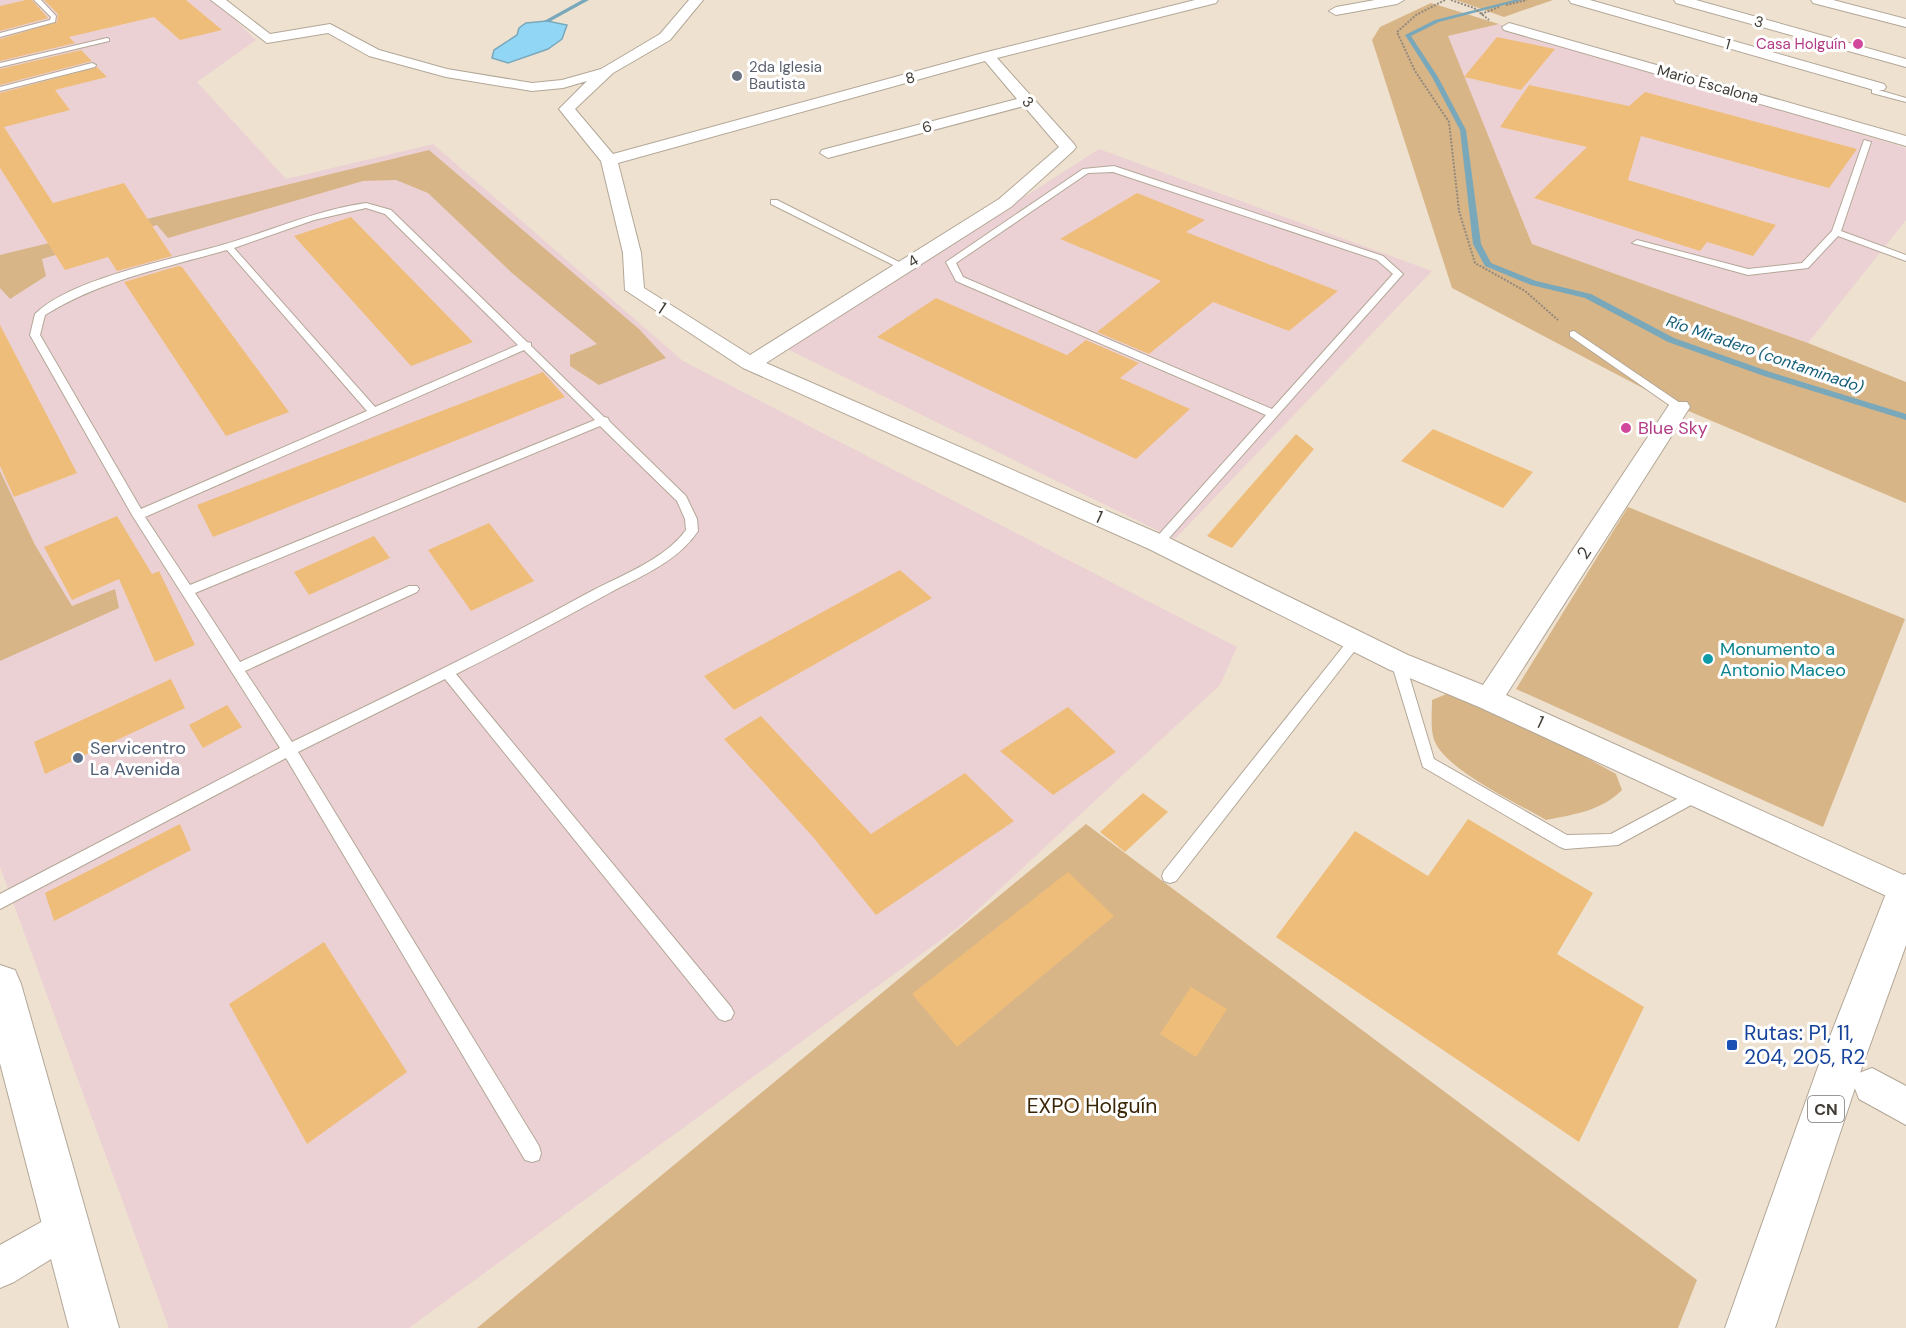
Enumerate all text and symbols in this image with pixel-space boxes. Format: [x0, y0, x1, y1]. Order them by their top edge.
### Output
street label: 3 [1752, 11, 1766, 33]
street label: 1 [1723, 34, 1733, 54]
place label: Casa Holguín [1756, 34, 1846, 54]
marker: Casa Holguín [1851, 37, 1865, 51]
place label: 2da Iglesia Bautista [749, 57, 822, 94]
street label: Mario Escalona [1655, 60, 1761, 108]
street label: 8 [903, 67, 917, 89]
marker: 2da Iglesia Bautista [730, 69, 744, 83]
street label: 3 [1018, 92, 1038, 112]
street label: 6 [920, 116, 934, 138]
street label: 4 [904, 250, 922, 272]
street label: 1 [653, 296, 671, 320]
water label: Río Miradero (contaminado) [1664, 310, 1866, 398]
place label: Blue Sky [1638, 416, 1708, 440]
marker: Blue Sky [1619, 421, 1633, 435]
street label: 1 [1092, 505, 1106, 529]
street label: 2 [1571, 542, 1597, 564]
place label: Monumento a Antonio Maceo [1720, 637, 1846, 682]
marker: Monumento a Antonio Maceo [1701, 652, 1715, 666]
street label: 1 [1532, 710, 1548, 734]
place label: Servicentro La Avenida [90, 736, 186, 781]
marker: Servicentro La Avenida [71, 751, 85, 765]
place label: Rutas: P1, 11, 204, 205, R2 [1744, 1019, 1865, 1071]
marker: Rutas: P1, 11, 204, 205, R2 [1725, 1038, 1739, 1052]
park label: EXPO Holguín [1027, 1092, 1157, 1120]
road number: CN [1808, 1096, 1844, 1122]

